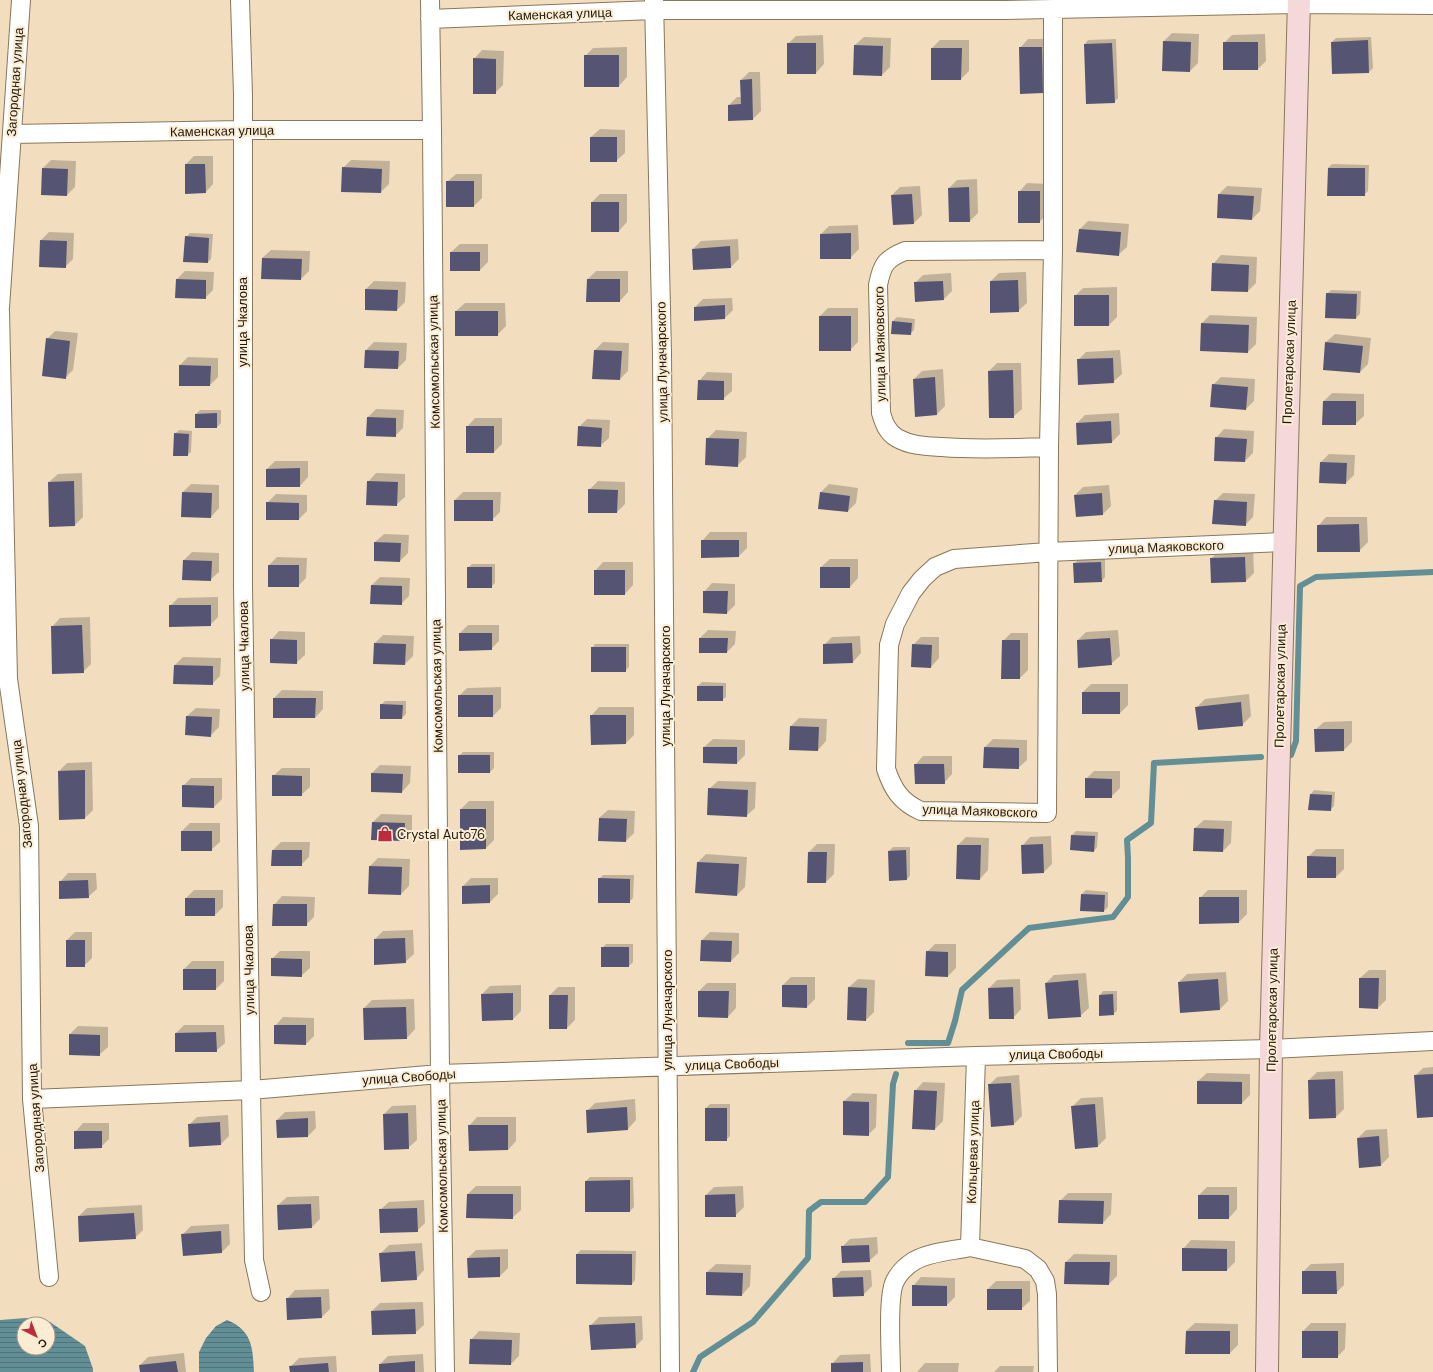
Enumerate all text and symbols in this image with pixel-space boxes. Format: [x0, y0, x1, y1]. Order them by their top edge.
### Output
street label: Каменская улица [508, 4, 613, 24]
street label: Загородная улица [3, 26, 27, 137]
street label: Каменская улица [170, 122, 275, 140]
street label: улица Чкалова [234, 276, 251, 367]
street label: улица Маяковского [870, 286, 890, 402]
street label: Комсомольская улица [424, 294, 444, 429]
street label: Пролетарская улица [1278, 299, 1300, 424]
street label: улица Луначарского [652, 301, 672, 423]
street label: улица Маяковского [1108, 536, 1224, 558]
street label: улица Чкалова [235, 600, 253, 691]
street label: Комсомольская улица [427, 618, 447, 753]
street label: Пролетарская улица [1270, 623, 1290, 748]
street label: улица Луначарского [657, 626, 674, 746]
street label: Загородная улица [8, 738, 36, 849]
street label: улица Маяковского [922, 800, 1038, 822]
shop icon: Crystal Auto76 [376, 825, 394, 843]
place label: Crystal Auto76 [397, 826, 485, 843]
street label: улица Чкалова [240, 924, 258, 1015]
street label: Пролетарская улица [1262, 947, 1282, 1072]
street label: улица Луначарского [659, 950, 676, 1070]
street label: улица Свободы [1009, 1045, 1103, 1063]
street label: улица Свободы [685, 1054, 779, 1074]
street label: Загородная улица [24, 1062, 48, 1173]
street label: улица Свободы [362, 1065, 456, 1089]
street label: Комсомольская улица [432, 1098, 452, 1233]
street label: Кольцевая улица [963, 1099, 983, 1204]
north arrow [16, 1316, 56, 1356]
text: С [35, 1336, 50, 1351]

